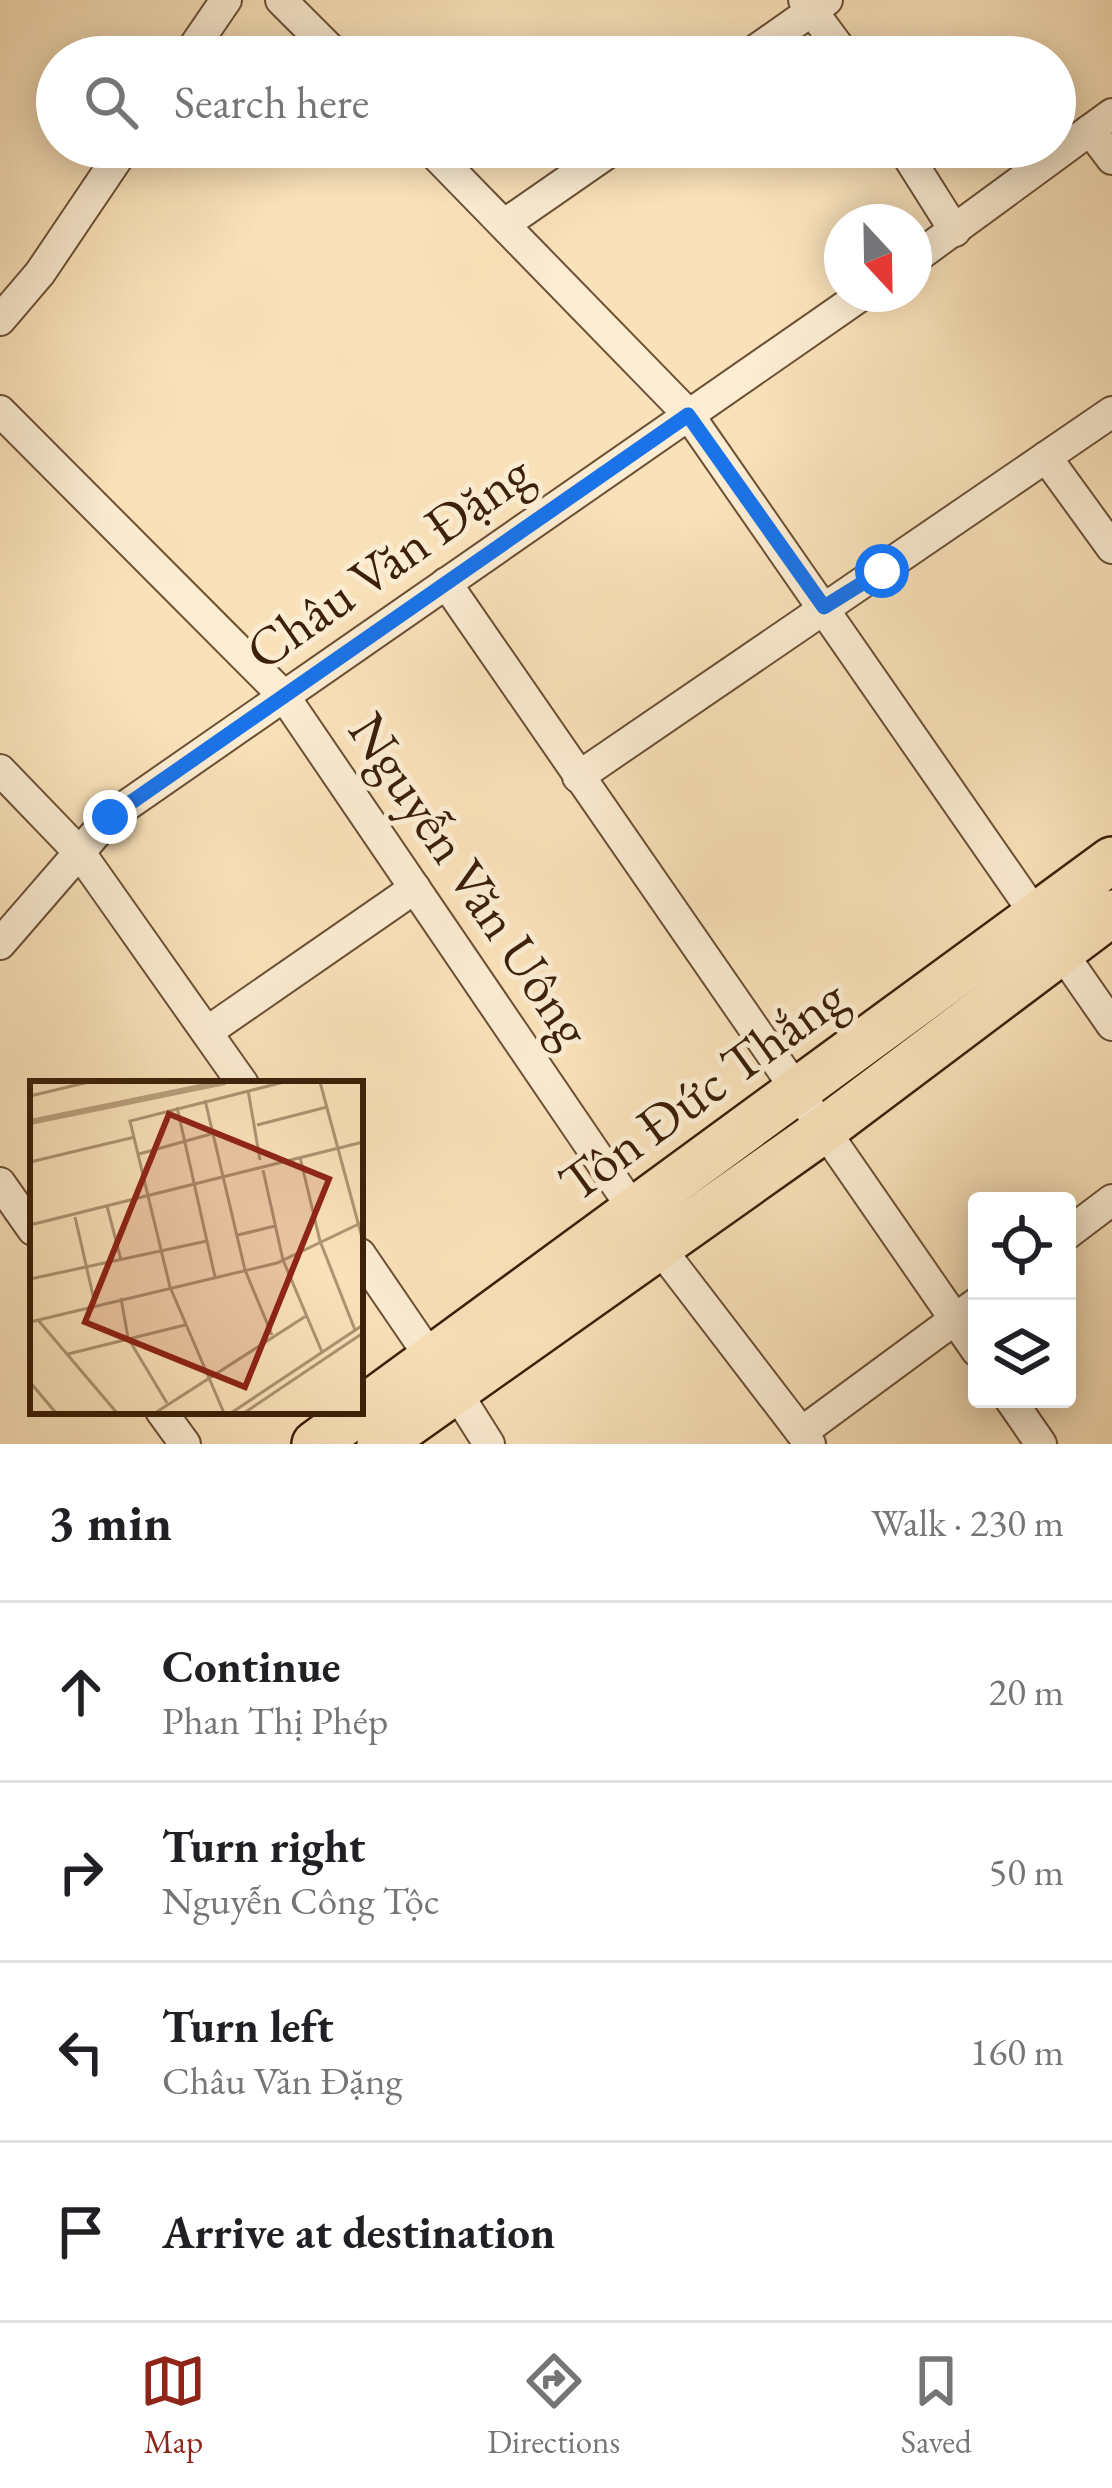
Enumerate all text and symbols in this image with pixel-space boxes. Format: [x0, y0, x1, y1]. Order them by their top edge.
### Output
search box [36, 36, 1076, 168]
icon: search [78, 69, 144, 135]
text: Search here [174, 73, 369, 131]
north arrow [824, 204, 932, 312]
street label: Châu Văn Đặng [232, 437, 545, 685]
route start [855, 544, 909, 598]
street label: Nguyễn Văn Uông [334, 699, 609, 1060]
route end [83, 790, 137, 844]
street label: Tôn Đức Thắng [545, 961, 860, 1217]
inset map [30, 1081, 363, 1414]
map controls [968, 1192, 1076, 1408]
button: locate [968, 1192, 1076, 1300]
button: layers [968, 1300, 1076, 1408]
text: 3 min [48, 1489, 172, 1555]
text: Walk · 230 m [871, 1497, 1064, 1548]
text: Continue [162, 1637, 340, 1695]
icon: ahead [48, 1659, 114, 1725]
text: 20 m [988, 1666, 1064, 1717]
text: Phan Thị Phép [162, 1695, 388, 1746]
text: Turn right [162, 1817, 365, 1875]
icon: right [48, 1839, 114, 1905]
text: 50 m [988, 1846, 1064, 1897]
text: Nguyễn Công Tộc [162, 1875, 440, 1926]
text: Turn left [162, 1997, 334, 2055]
icon: left [48, 2019, 114, 2085]
text: 160 m [970, 2026, 1064, 2077]
text: Châu Văn Đặng [162, 2055, 402, 2106]
icon: arrive [48, 2199, 114, 2265]
text: Arrive at destination [162, 2203, 555, 2261]
tab: Map [140, 2348, 206, 2463]
tab: Directions [487, 2348, 620, 2463]
tab: Saved [901, 2348, 972, 2463]

